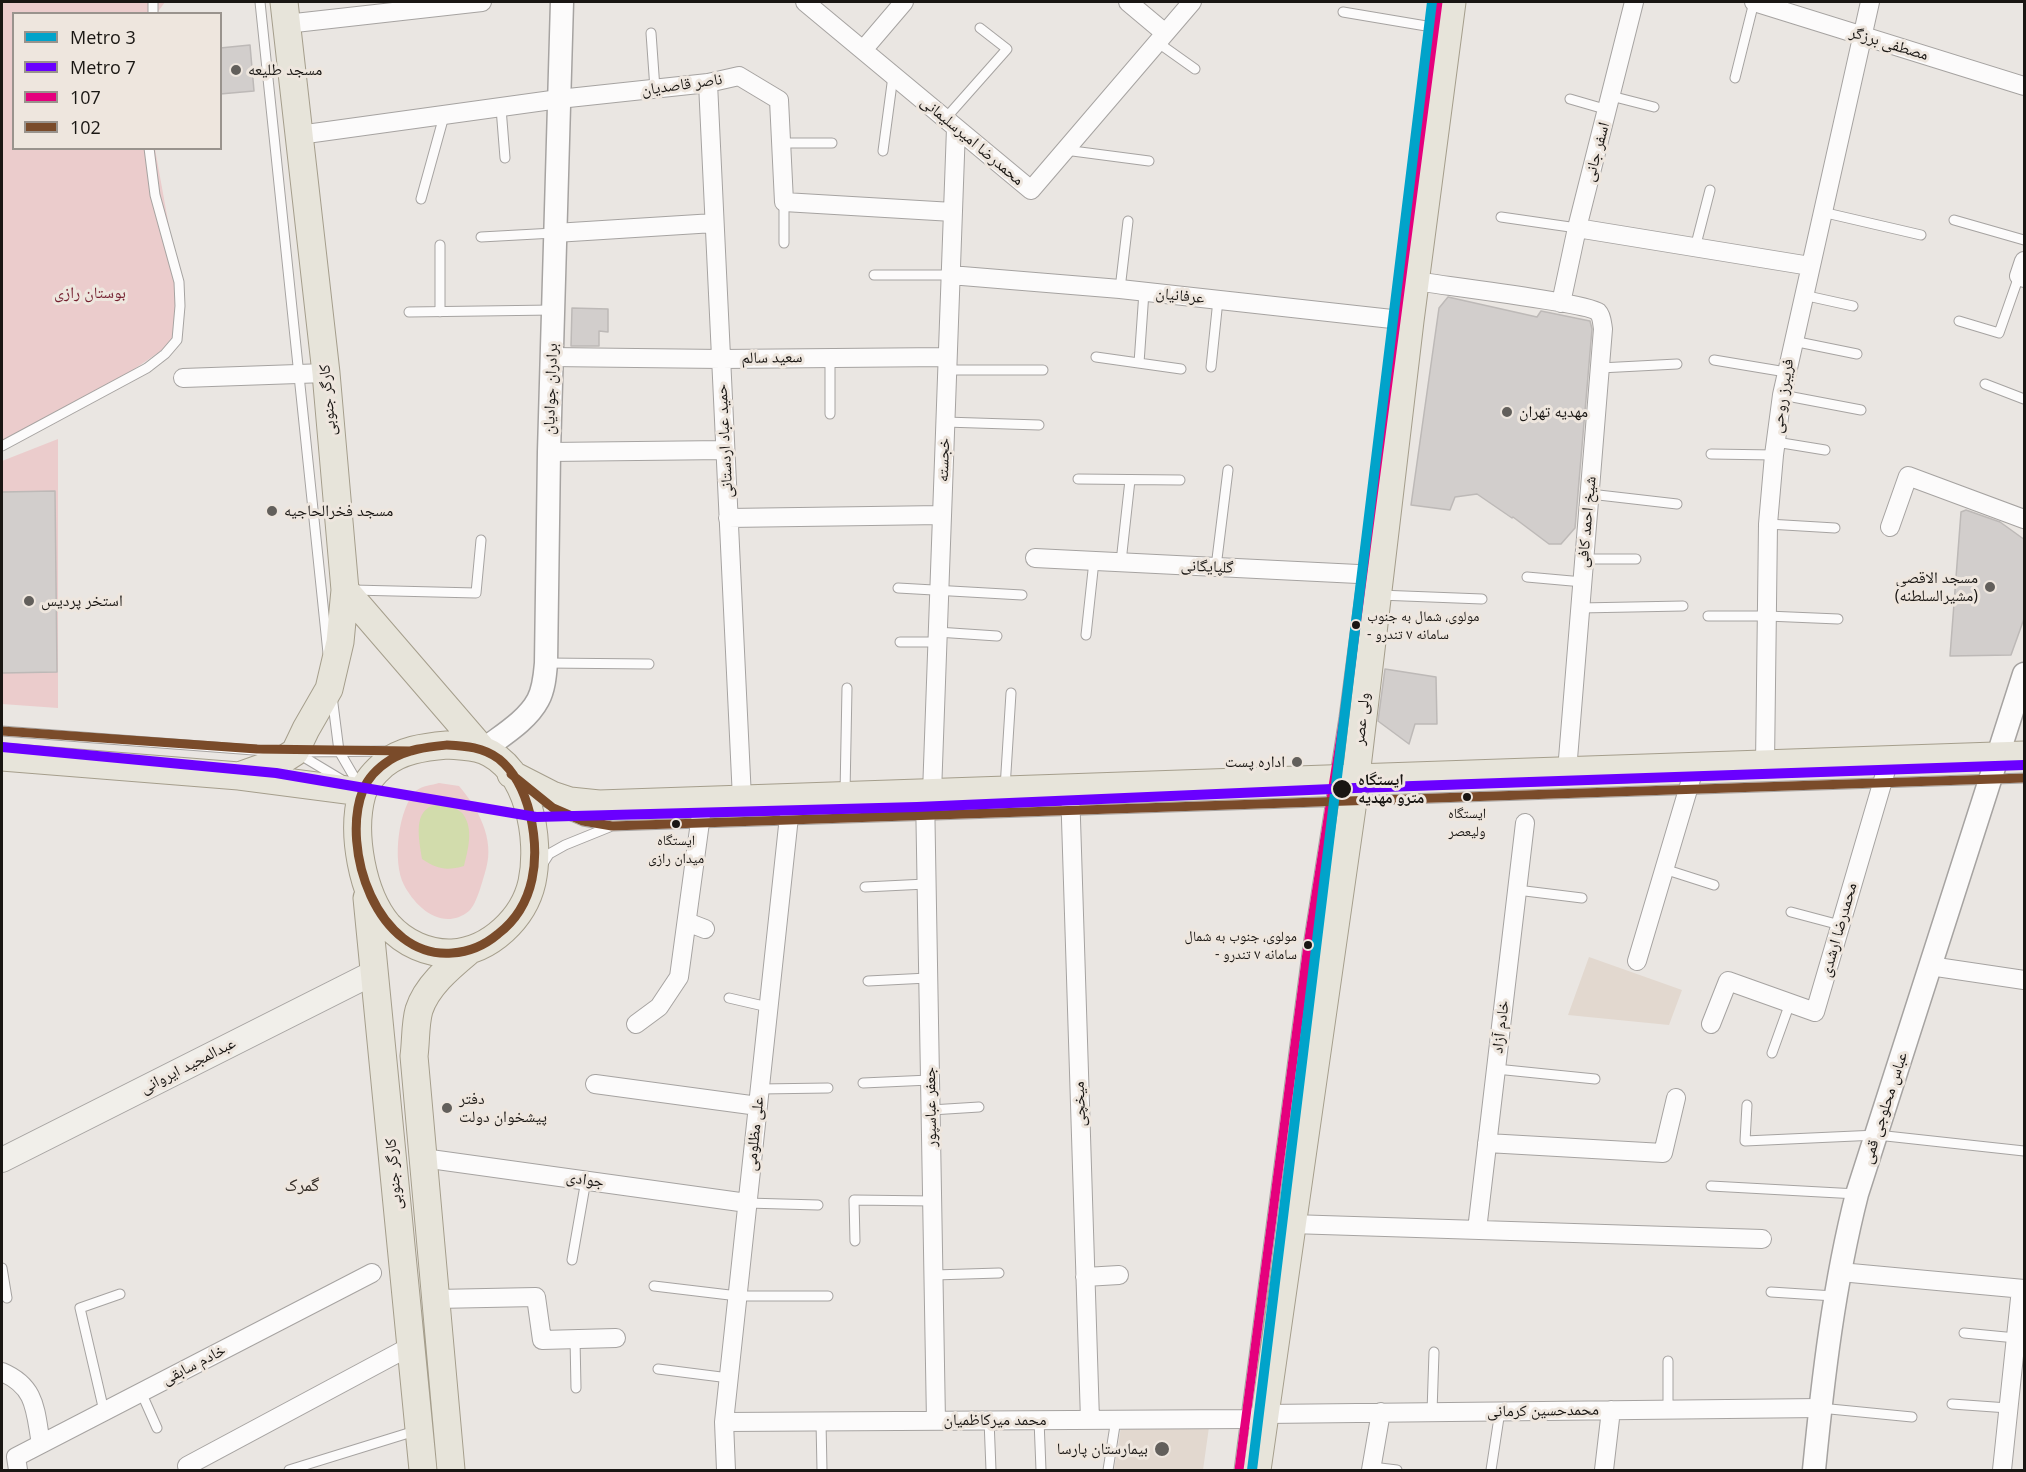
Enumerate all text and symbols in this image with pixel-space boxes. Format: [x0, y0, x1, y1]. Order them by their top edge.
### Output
legend [12, 12, 222, 150]
street label: مصطفی برزگر [1847, 23, 1931, 65]
text: Metro 3 [70, 25, 136, 49]
text: Metro 7 [70, 55, 136, 79]
place label: مسجد طلیعه [248, 60, 322, 80]
marker: مسجد طلیعه [229, 63, 243, 77]
street label: ناصر قاصدیان [640, 70, 724, 100]
text: 107 [70, 85, 101, 109]
street label: محمدرضا امیرسلیمانی [917, 92, 1027, 190]
text: 102 [70, 115, 101, 139]
street label: اسفر جانی [1580, 120, 1614, 184]
park label: بوستان رازی [54, 283, 126, 303]
street label: عرفانیان [1155, 284, 1205, 308]
street label: برادران جوادیان [540, 343, 562, 435]
street label: سعید سالم [741, 348, 803, 368]
street label: فریبرز روحی [1768, 357, 1798, 435]
street label: کارگر جنوبی [315, 363, 341, 437]
street label: حمید عباد اردستانی [712, 383, 738, 499]
place label: مهدیه تهران [1519, 402, 1588, 422]
marker: مهدیه تهران [1500, 405, 1514, 419]
street label: خجسته [934, 437, 954, 483]
street label: شیخ احمد کافی [1573, 475, 1601, 569]
place label: مسجد فخرالحاجیه [284, 501, 393, 521]
marker: مسجد فخرالحاجیه [265, 504, 279, 518]
street label: گلپایگانی [1180, 556, 1234, 578]
place label: مسجد الاقصی (مشیرالسلطنه) [1895, 568, 1978, 606]
marker: مسجد الاقصی (مشیرالسلطنه) [1983, 580, 1997, 594]
place label: استخر پردیس [41, 591, 123, 611]
marker: استخر پردیس [22, 594, 36, 608]
place label: مولوی، شمال به جنوب - سامانه ۷ تندرو [1367, 609, 1479, 642]
marker: مولوی، شمال به جنوب - سامانه ۷ تندرو [1350, 619, 1362, 631]
street label: ولی عصر [1350, 692, 1374, 746]
place label: اداره پست [1225, 752, 1285, 772]
marker: اداره پست [1290, 755, 1304, 769]
place label: ایستگاه مترو مهدیه [1358, 770, 1424, 808]
marker: ایستگاه مترو مهدیه [1331, 778, 1353, 800]
marker: ایستگاه ولیعصر [1461, 791, 1473, 803]
place label: ایستگاه ولیعصر [1448, 806, 1486, 838]
marker: ایستگاه میدان رازی [670, 818, 682, 830]
place label: ایستگاه میدان رازی [648, 833, 704, 866]
street label: محمدرضا ارشدی [1816, 881, 1862, 979]
place label: مولوی، جنوب به شمال - سامانه ۷ تندرو [1185, 929, 1297, 962]
marker: مولوی، جنوب به شمال - سامانه ۷ تندرو [1302, 939, 1314, 951]
street label: خادم آزاد [1488, 999, 1514, 1055]
street label: عبدالمجید ایروانی [137, 1034, 239, 1098]
street label: عباس محلوجی قمی [1858, 1050, 1912, 1166]
street label: جعفر عباسپور [921, 1067, 941, 1147]
street label: میخچی [1070, 1081, 1090, 1127]
place label: دفتر پیشخوان دولت [459, 1089, 547, 1127]
street label: علی مظلومی [742, 1096, 768, 1172]
marker: دفتر پیشخوان دولت [440, 1101, 454, 1115]
street label: کارگر جنوبی [381, 1137, 407, 1211]
street label: جوادی [565, 1168, 605, 1192]
district label: گمرک [284, 1175, 320, 1197]
street label: خادم سابقی [159, 1341, 229, 1389]
street label: محمدحسین کرمانی [1487, 1400, 1599, 1422]
street label: محمد میرکاظمیان [944, 1410, 1046, 1430]
place label: بیمارستان پارسا [1057, 1439, 1148, 1459]
marker: بیمارستان پارسا [1153, 1440, 1171, 1458]

